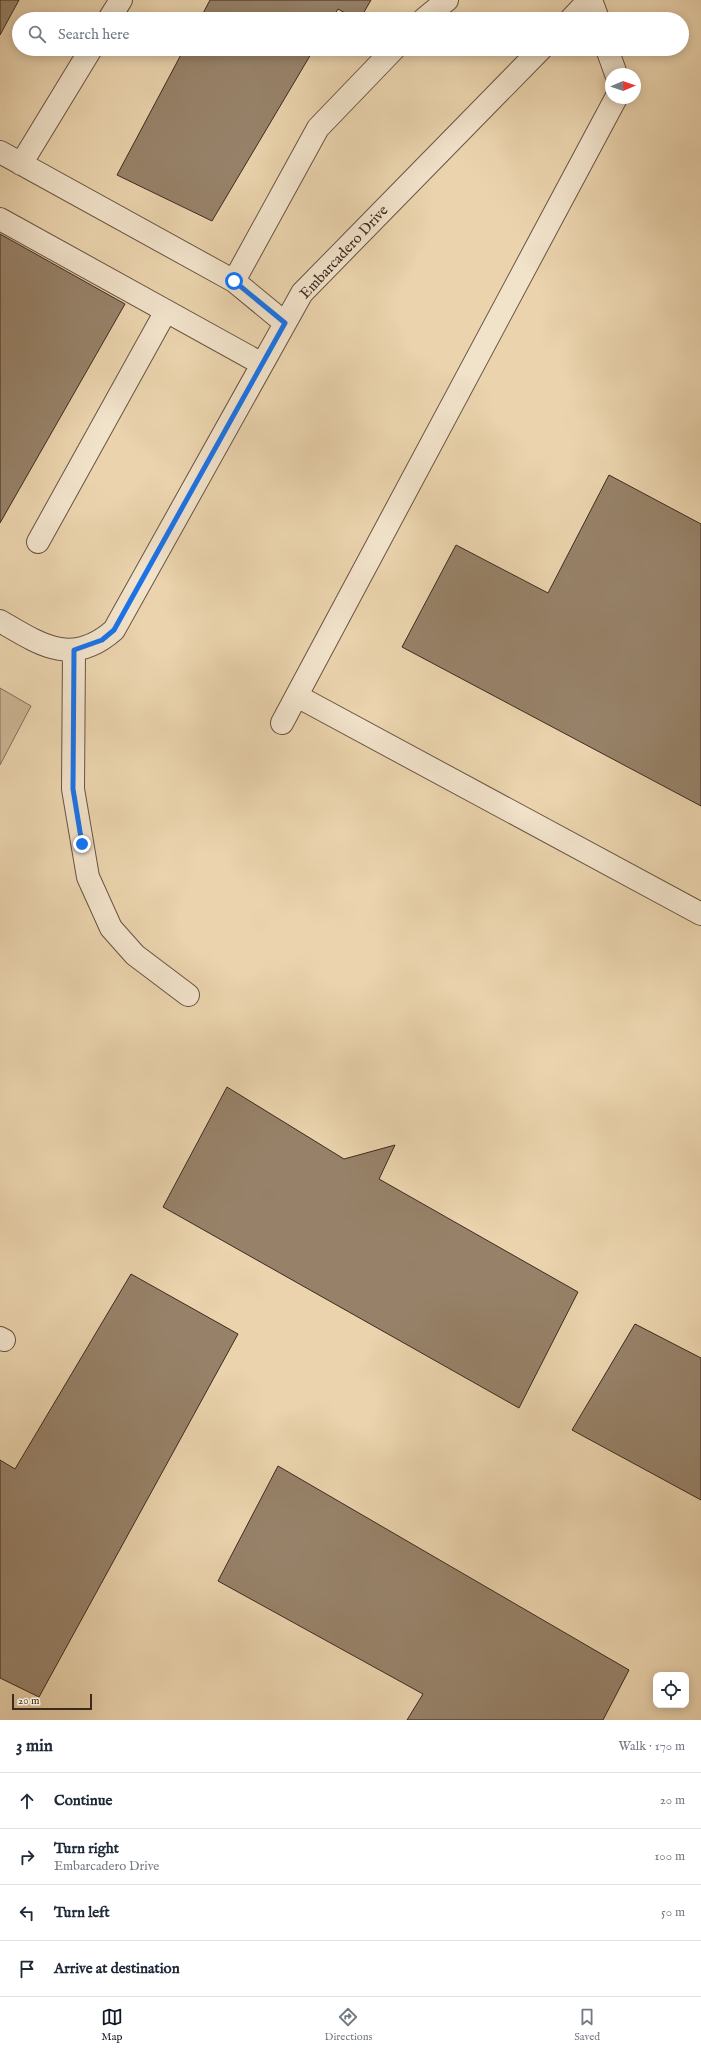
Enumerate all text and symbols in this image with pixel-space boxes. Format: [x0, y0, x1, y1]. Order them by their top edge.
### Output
search box [12, 12, 689, 56]
icon: search [26, 23, 48, 45]
text: Search here [58, 25, 129, 44]
north arrow [605, 68, 641, 104]
street label: Embarcadero Drive [296, 201, 392, 303]
route start [225, 272, 243, 290]
route end [73, 835, 91, 853]
map controls [653, 1672, 689, 1708]
button: locate [653, 1672, 689, 1708]
scale bar [12, 1692, 92, 1711]
text: 20 m [18, 1694, 39, 1708]
text: 3 min [16, 1736, 53, 1757]
text: Walk · 170 m [619, 1738, 685, 1755]
icon: ahead [16, 1790, 38, 1812]
text: Continue [54, 1791, 112, 1810]
text: 20 m [660, 1792, 685, 1809]
text: Turn right [54, 1839, 119, 1858]
icon: right [16, 1846, 38, 1868]
text: 100 m [655, 1848, 685, 1865]
text: Embarcadero Drive [54, 1858, 159, 1875]
icon: left [16, 1902, 38, 1924]
text: Turn left [54, 1903, 110, 1922]
text: 50 m [661, 1904, 685, 1921]
icon: arrive [16, 1958, 38, 1980]
text: Arrive at destination [54, 1959, 180, 1978]
tab: Map [101, 2006, 123, 2044]
tab: Directions [325, 2006, 372, 2044]
tab: Saved [574, 2006, 600, 2044]

